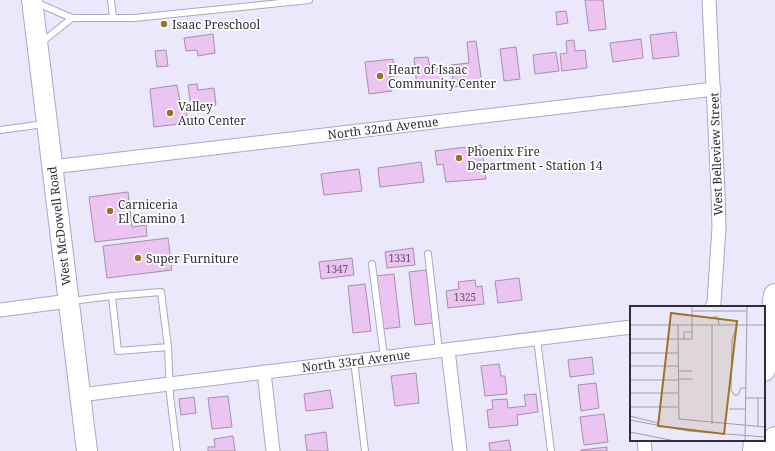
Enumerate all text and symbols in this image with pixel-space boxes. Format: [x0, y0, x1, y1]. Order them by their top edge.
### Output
place label: Isaac Preschool [172, 16, 260, 33]
marker: Isaac Preschool [159, 19, 169, 29]
place label: Heart of Isaac Community Center [388, 61, 496, 92]
marker: Heart of Isaac Community Center [375, 71, 385, 81]
street label: West Belleview Street [705, 92, 727, 216]
place label: Valley Auto Center [178, 98, 246, 129]
marker: Valley Auto Center [165, 108, 175, 118]
street label: North 32nd Avenue [327, 113, 439, 143]
place label: Phoenix Fire Department - Station 14 [467, 143, 603, 174]
marker: Phoenix Fire Department - Station 14 [454, 153, 464, 163]
street label: West McDowell Road [43, 165, 75, 287]
place label: Carniceria El Camino 1 [118, 196, 186, 227]
marker: Carniceria El Camino 1 [105, 206, 115, 216]
place label: Super Furniture [146, 250, 239, 267]
house number: 1331 [389, 251, 411, 265]
marker: Super Furniture [133, 253, 143, 263]
house number: 1347 [326, 262, 349, 276]
house number: 1325 [454, 290, 476, 304]
inset map [630, 306, 765, 441]
street label: North 33rd Avenue [301, 346, 411, 376]

